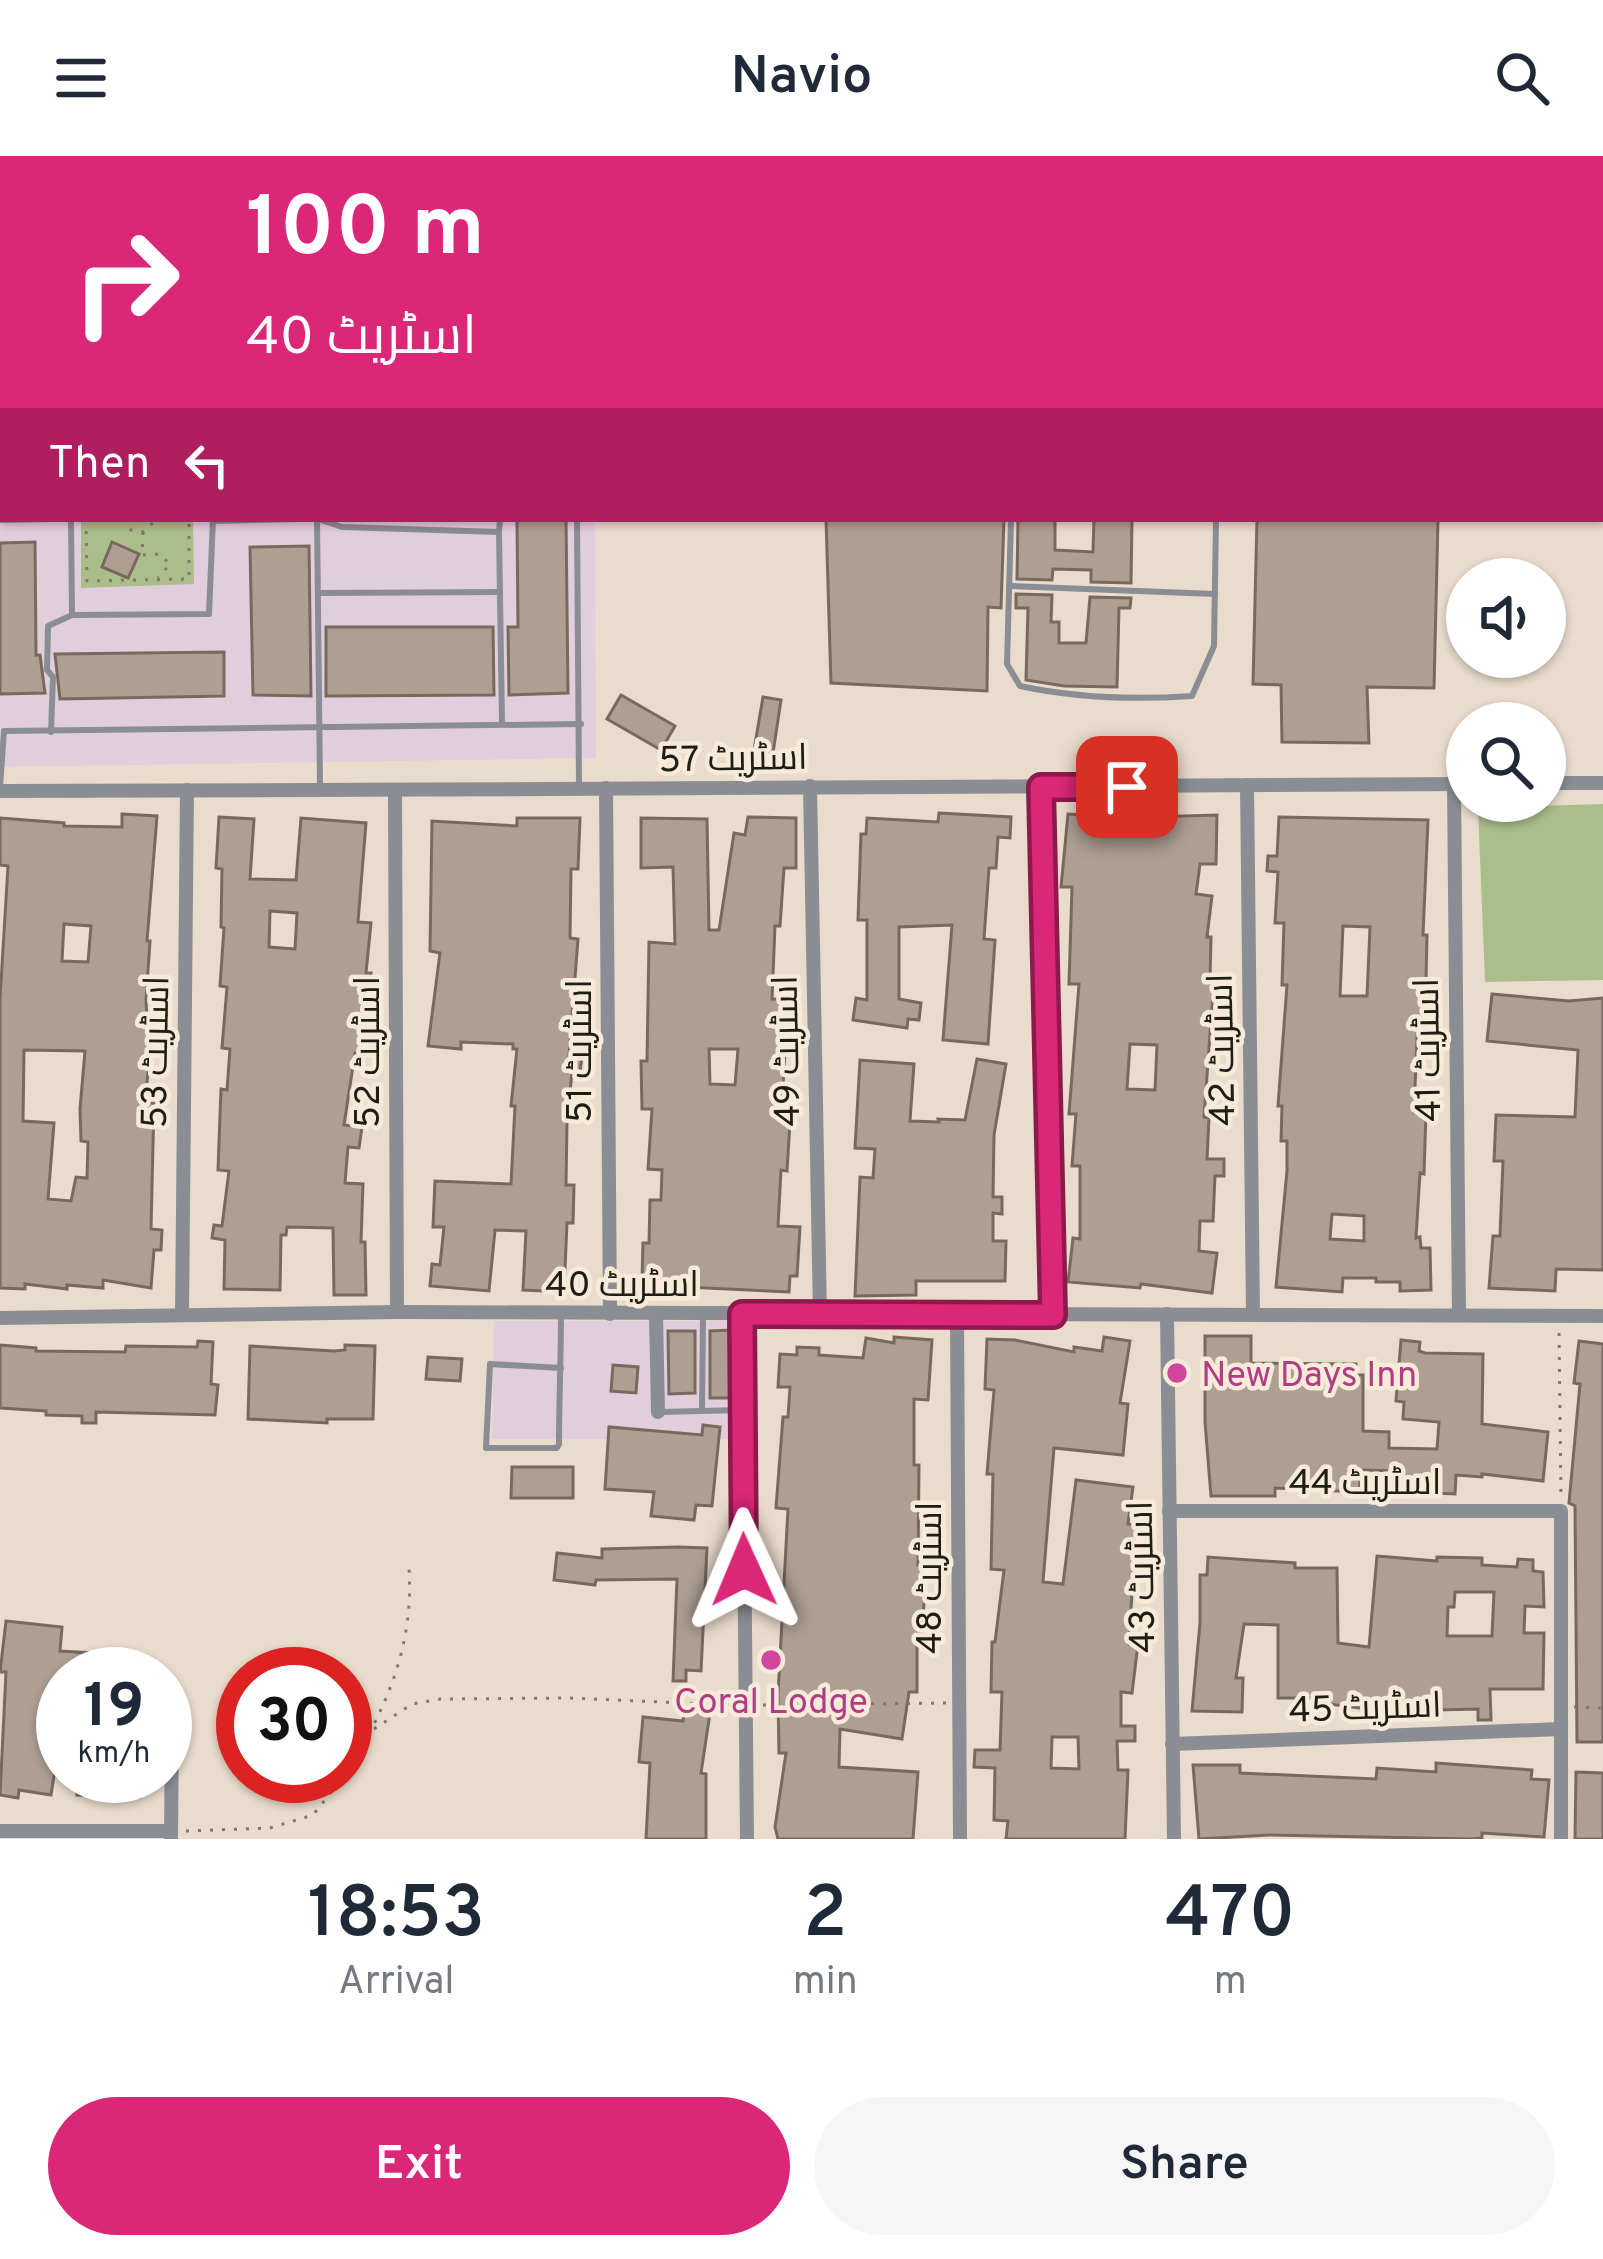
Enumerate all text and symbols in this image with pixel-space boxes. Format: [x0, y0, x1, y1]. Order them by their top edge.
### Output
text: Navio [731, 44, 872, 113]
icon: menu [48, 45, 114, 111]
icon: search [1489, 45, 1555, 111]
text: 100 m [246, 179, 485, 285]
icon: right [48, 204, 204, 360]
text: اسٹریٹ 40 [246, 305, 477, 374]
icon: left [174, 432, 240, 498]
text: Then [48, 437, 150, 494]
map controls [1446, 558, 1566, 822]
button: sound [1446, 558, 1566, 678]
button: search [1446, 702, 1566, 822]
pin [1076, 736, 1178, 838]
street label: اسٹریٹ 57 [658, 737, 808, 785]
icon: arrive [1094, 754, 1160, 820]
street label: اسٹریٹ 42 [1200, 973, 1248, 1127]
street label: اسٹریٹ 49 [765, 975, 813, 1127]
street label: اسٹریٹ 53 [134, 976, 182, 1129]
street label: اسٹریٹ 52 [347, 976, 393, 1128]
street label: اسٹریٹ 41 [1406, 977, 1454, 1122]
street label: اسٹریٹ 51 [559, 979, 605, 1123]
street label: اسٹریٹ 40 [545, 1264, 699, 1310]
place label: New Days Inn [1201, 1354, 1417, 1400]
marker: New Days Inn [1164, 1360, 1190, 1386]
street label: اسٹریٹ 44 [1288, 1462, 1442, 1508]
street label: اسٹریٹ 43 [1120, 1500, 1168, 1653]
street label: اسٹریٹ 48 [909, 1502, 955, 1654]
position arrow [681, 1507, 807, 1633]
speed limit sign: 30 [216, 1647, 372, 1803]
marker: Coral Lodge [758, 1647, 784, 1673]
text: 19 [84, 1672, 144, 1748]
place label: Coral Lodge [674, 1681, 868, 1727]
street label: اسٹریٹ 45 [1288, 1684, 1442, 1736]
text: km/h [78, 1736, 150, 1773]
text: 18:53 [308, 1871, 485, 1963]
text: 2 [803, 1871, 847, 1963]
text: 470 [1165, 1871, 1295, 1963]
text: Arrival [338, 1959, 454, 2008]
text: min [793, 1959, 858, 2008]
text: m [1214, 1959, 1247, 2008]
button: Exit [48, 2097, 790, 2235]
button: Share [814, 2097, 1555, 2235]

